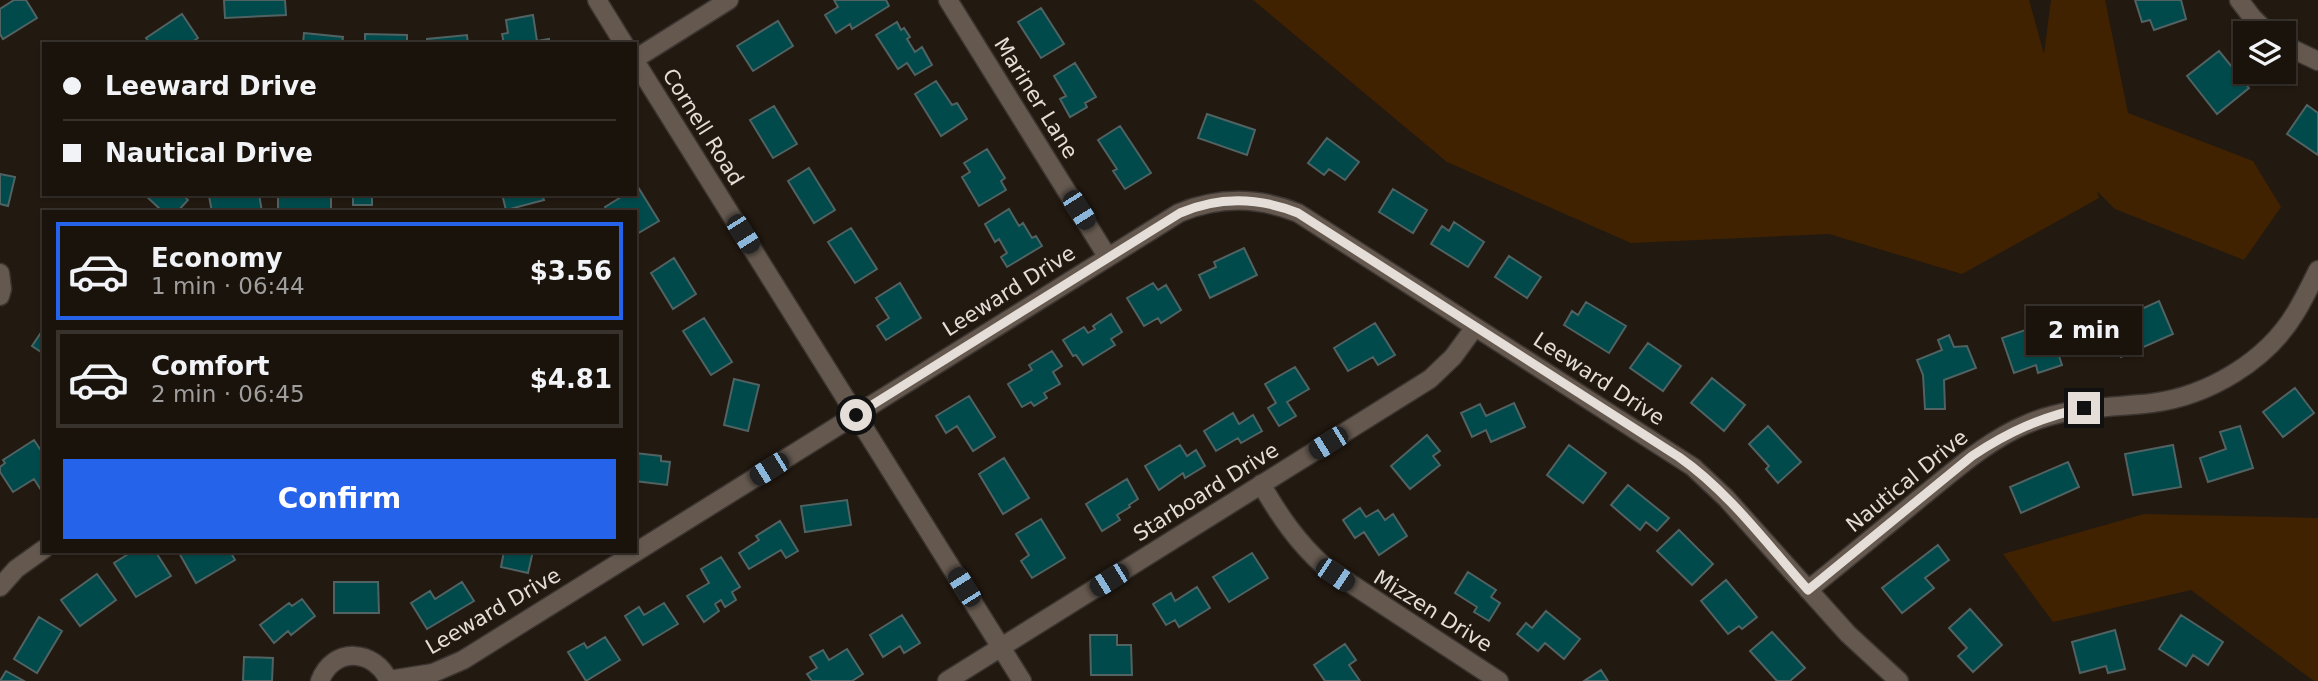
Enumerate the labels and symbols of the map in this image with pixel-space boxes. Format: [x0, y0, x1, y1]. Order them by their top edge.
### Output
street label: Mariner Lane [989, 33, 1083, 163]
street label: Cornell Road [658, 64, 748, 190]
car [1059, 187, 1100, 233]
car [723, 211, 764, 257]
street label: Leeward Drive [938, 241, 1080, 341]
callout: 2 min [2026, 306, 2142, 356]
street label: Leeward Drive [1529, 328, 1669, 430]
route end [2068, 392, 2100, 424]
route start [840, 399, 872, 431]
car [1305, 423, 1352, 463]
street label: Nautical Drive [1842, 425, 1972, 537]
street label: Starboard Drive [1129, 438, 1283, 546]
car [746, 449, 793, 489]
car [1312, 555, 1359, 595]
car [1086, 560, 1133, 600]
street label: Leeward Drive [421, 563, 565, 659]
car [944, 564, 985, 610]
street label: Mizzen Drive [1369, 565, 1497, 657]

